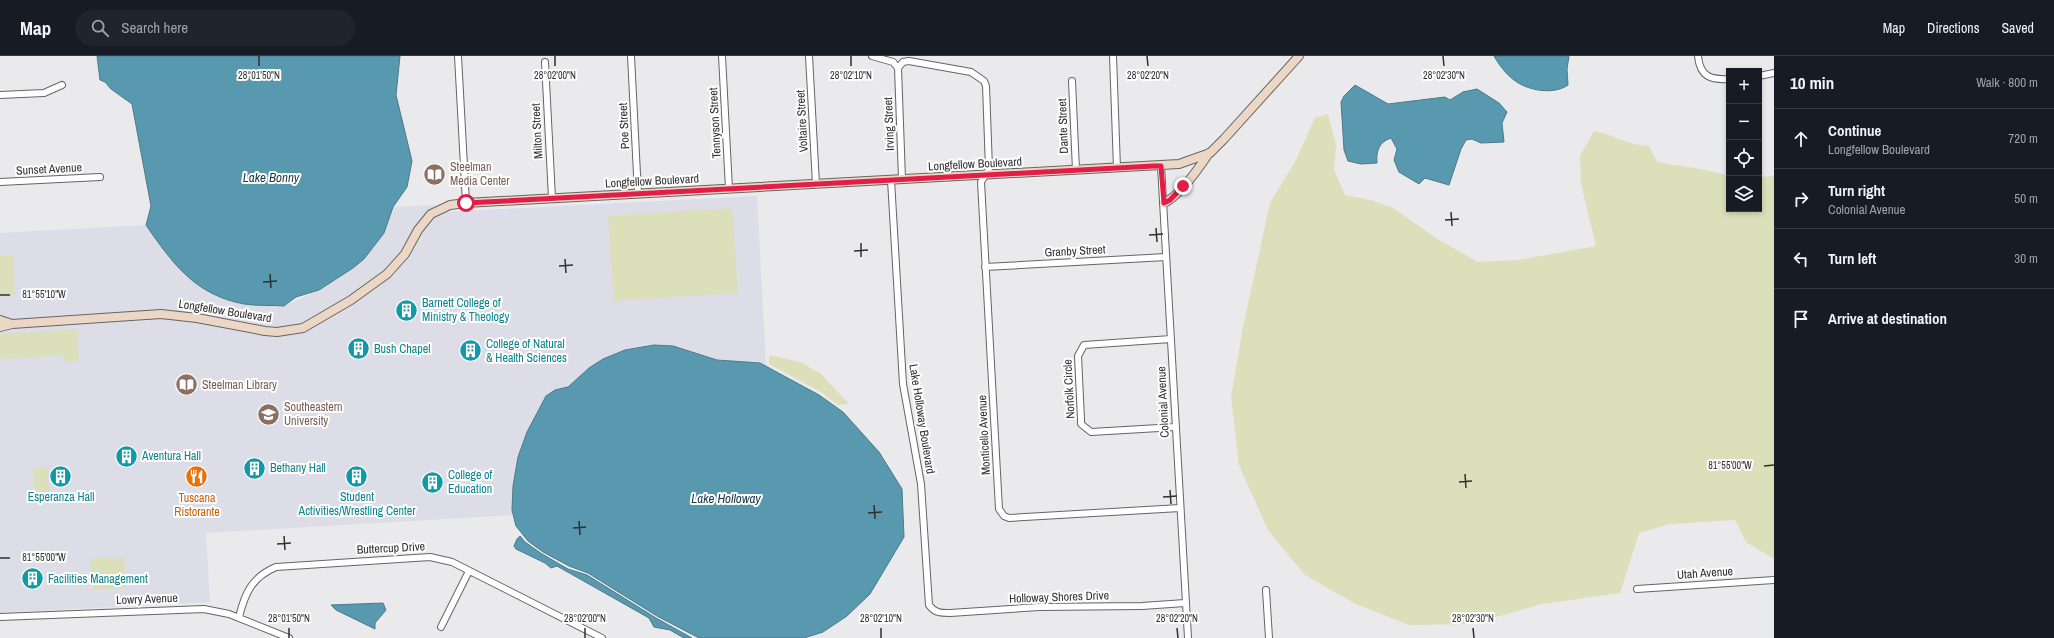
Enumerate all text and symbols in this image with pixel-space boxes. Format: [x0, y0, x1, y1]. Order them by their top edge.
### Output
search box [75, 10, 355, 46]
text: Map [20, 15, 51, 41]
icon: search [89, 17, 111, 39]
text: Search here [121, 17, 188, 38]
text: Map [1883, 19, 1905, 37]
text: Directions [1927, 19, 1979, 37]
text: Saved [2001, 19, 2034, 37]
map controls [1726, 68, 1762, 212]
button: + [1726, 68, 1762, 104]
text: 28°01'50"N [238, 69, 280, 82]
text: 28°02'00"N [534, 69, 576, 82]
text: 28°02'10"N [830, 69, 872, 82]
text: 28°02'20"N [1127, 69, 1169, 82]
text: 28°02'30"N [1423, 69, 1465, 82]
text: 10 min [1790, 71, 1834, 94]
text: Walk · 800 m [1976, 74, 2038, 91]
street label: Tennyson Street [705, 87, 725, 159]
street label: Voltaire Street [792, 89, 812, 153]
street label: Irving Street [880, 97, 898, 151]
street label: Dante Street [1054, 98, 1072, 154]
street label: Milton Street [528, 102, 546, 159]
street label: Poe Street [615, 102, 633, 150]
button: − [1726, 104, 1762, 140]
text: Continue [1828, 120, 1881, 141]
icon: ahead [1790, 128, 1812, 150]
text: 720 m [2008, 130, 2038, 147]
button: locate [1726, 140, 1762, 176]
text: Longfellow Boulevard [1828, 141, 1930, 158]
street label: Longfellow Boulevard [928, 154, 1022, 174]
street label: Sunset Avenue [16, 159, 82, 179]
place label: Steelman Media Center [450, 159, 510, 189]
library icon: Steelman Media Center [422, 161, 448, 187]
water label: Lake Bonny [243, 169, 300, 186]
street label: Longfellow Boulevard [605, 171, 699, 191]
button: layers [1726, 176, 1762, 212]
route end [1174, 177, 1192, 195]
text: Turn right [1828, 180, 1885, 201]
icon: right [1790, 188, 1812, 210]
text: 50 m [2014, 190, 2038, 207]
route start [457, 194, 475, 212]
text: Colonial Avenue [1828, 201, 1905, 218]
street label: Granby Street [1044, 241, 1106, 261]
icon: left [1790, 248, 1812, 270]
text: Turn left [1828, 248, 1876, 269]
text: 30 m [2014, 250, 2038, 267]
text: 81°55'10"W [22, 288, 66, 301]
place label: Barnett College of Ministry & Theology [422, 295, 509, 325]
street label: Longfellow Boulevard [177, 296, 273, 326]
building icon: Barnett College of Ministry & Theology [393, 297, 419, 323]
icon: arrive [1790, 308, 1812, 330]
text: Arrive at destination [1828, 308, 1947, 329]
building icon: Bush Chapel [345, 336, 371, 362]
place label: College of Natural & Health Sciences [486, 336, 567, 366]
building icon: College of Natural & Health Sciences [457, 338, 483, 364]
place label: Bush Chapel [374, 341, 430, 357]
street label: Norfolk Circle [1059, 359, 1079, 419]
street label: Lake Holloway Boulevard [905, 363, 939, 475]
street label: Colonial Avenue [1153, 366, 1173, 438]
library icon: Steelman Library [174, 372, 200, 398]
place label: Steelman Library [202, 377, 277, 393]
street label: Monticello Avenue [974, 395, 994, 475]
place label: Southeastern University [284, 399, 343, 429]
school or university icon: Southeastern University [255, 401, 281, 427]
building icon: Aventura Hall [114, 443, 140, 469]
place label: Aventura Hall [141, 448, 201, 464]
building icon: Bethany Hall [242, 455, 268, 481]
text: 81°55'00"W [1708, 459, 1752, 472]
place label: Bethany Hall [270, 460, 326, 476]
building icon: Esperanza Hall [48, 463, 74, 489]
building icon: Student Activities/Wrestling Center [344, 463, 370, 489]
restaurant icon: Tuscana Ristorante [184, 464, 210, 490]
place label: College of Education [448, 467, 493, 497]
building icon: College of Education [419, 469, 445, 495]
place label: Esperanza Hall [28, 489, 94, 505]
place label: Student Activities/Wrestling Center [298, 489, 416, 519]
place label: Tuscana Ristorante [174, 490, 220, 520]
water label: Lake Holloway [691, 490, 761, 507]
street label: Buttercup Drive [356, 538, 426, 558]
text: 81°55'00"W [22, 551, 66, 564]
street label: Utah Avenue [1676, 563, 1734, 583]
building icon: Facilities Management [20, 566, 46, 592]
place label: Facilities Management [48, 571, 148, 587]
street label: Holloway Shores Drive [1009, 587, 1109, 607]
street label: Lowry Avenue [116, 590, 178, 608]
text: 28°01'50"N [268, 612, 310, 625]
text: 28°02'00"N [564, 612, 606, 625]
text: 28°02'10"N [860, 612, 902, 625]
text: 28°02'20"N [1156, 612, 1198, 625]
text: 28°02'30"N [1452, 612, 1494, 625]

